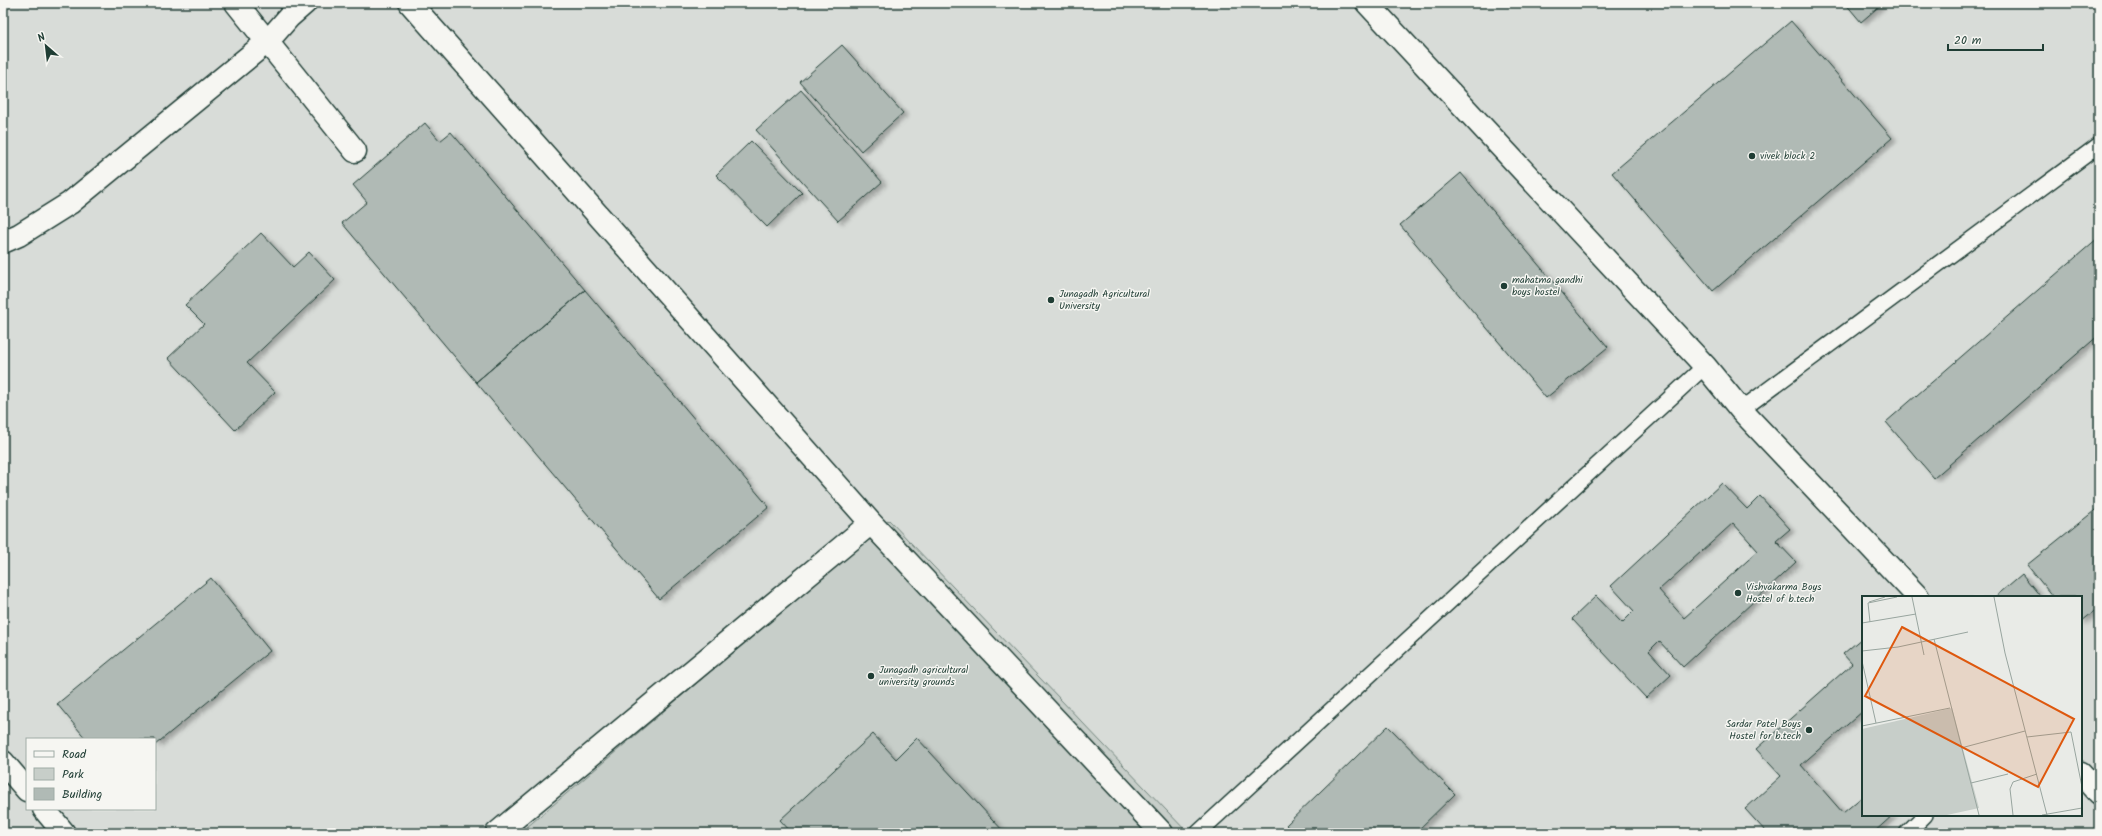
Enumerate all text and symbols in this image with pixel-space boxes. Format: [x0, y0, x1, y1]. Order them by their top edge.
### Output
north arrow [26, 26, 66, 66]
scale bar [1948, 26, 2043, 52]
text: N [34, 28, 49, 48]
text: 20 m [1954, 31, 1982, 50]
place label: vivek block 2 [1760, 148, 1815, 164]
marker: vivek block 2 [1747, 151, 1757, 161]
place label: mahatma gandhi boys hostel [1512, 272, 1583, 300]
marker: mahatma gandhi boys hostel [1499, 281, 1509, 291]
place label: Junagadh Agricultural University [1059, 286, 1150, 314]
marker: Junagadh Agricultural University [1046, 295, 1056, 305]
place label: Vishvakarma Boys Hostel of b.tech [1746, 579, 1822, 607]
marker: Vishvakarma Boys Hostel of b.tech [1733, 588, 1743, 598]
inset map [1862, 596, 2082, 816]
place label: Junagadh agricultural university grounds [879, 662, 969, 690]
marker: Junagadh agricultural university grounds [866, 671, 876, 681]
place label: Sardar Patel Boys Hostel for b.tech [1726, 716, 1802, 744]
marker: Sardar Patel Boys Hostel for b.tech [1804, 725, 1814, 735]
legend [26, 738, 156, 810]
text: Road [62, 745, 87, 764]
text: Park [62, 765, 84, 784]
text: Building [62, 785, 102, 804]

